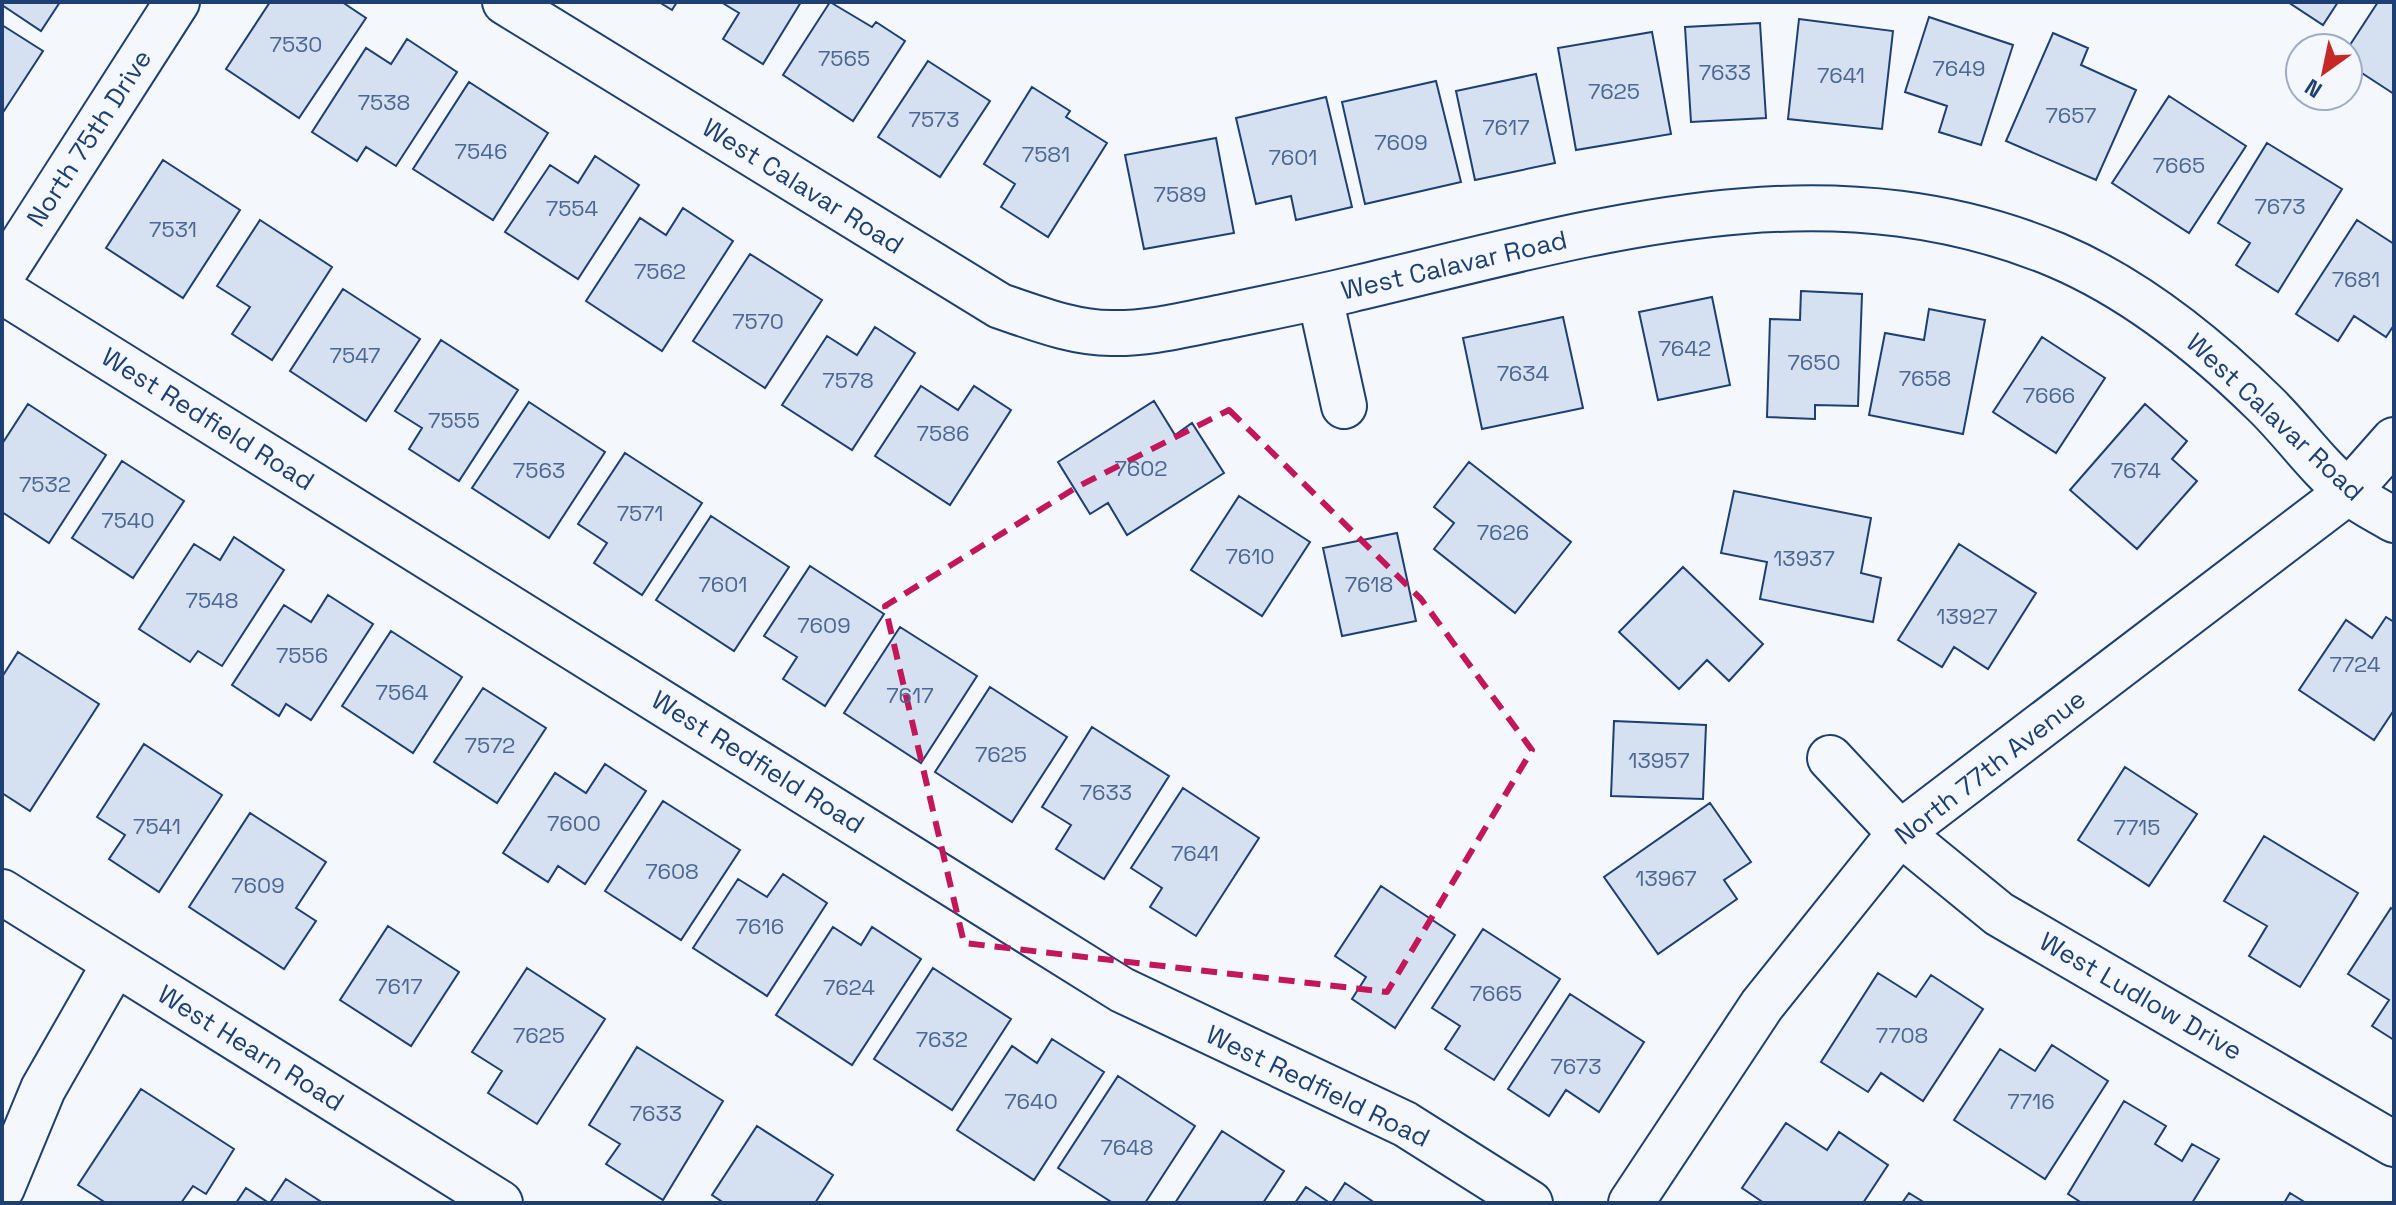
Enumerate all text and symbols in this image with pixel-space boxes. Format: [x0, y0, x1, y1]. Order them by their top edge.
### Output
house number: 7530 [270, 30, 322, 58]
north arrow [2284, 32, 2364, 112]
street label: North 75th Drive [19, 43, 159, 233]
house number: 7565 [818, 44, 870, 72]
house number: 7649 [1933, 54, 1985, 82]
house number: 7633 [1699, 58, 1751, 86]
house number: 7641 [1817, 61, 1865, 89]
text: N [2299, 73, 2327, 105]
house number: 7625 [1588, 77, 1640, 105]
house number: 7538 [358, 88, 410, 116]
house number: 7657 [2045, 101, 2097, 129]
house number: 7573 [908, 105, 960, 133]
street label: West Calavar Road [696, 110, 910, 262]
house number: 7617 [1482, 113, 1530, 141]
house number: 7609 [1374, 128, 1428, 156]
house number: 7546 [455, 137, 507, 165]
house number: 7581 [1022, 140, 1070, 168]
house number: 7601 [1268, 143, 1318, 171]
house number: 7665 [2153, 151, 2205, 179]
house number: 7589 [1154, 180, 1206, 208]
house number: 7673 [2254, 192, 2306, 220]
house number: 7554 [546, 194, 599, 222]
house number: 7531 [149, 215, 197, 243]
street label: West Calavar Road [1338, 222, 1570, 308]
house number: 7562 [634, 257, 686, 285]
house number: 7681 [2332, 265, 2380, 293]
house number: 7570 [732, 307, 784, 335]
street label: West Calavar Road [2179, 326, 2371, 508]
house number: 7642 [1659, 334, 1711, 362]
street label: West Redfield Road [95, 340, 321, 498]
house number: 7547 [329, 341, 381, 369]
house number: 7650 [1788, 348, 1841, 376]
house number: 7634 [1497, 359, 1550, 387]
house number: 7658 [1899, 364, 1951, 392]
house number: 7578 [822, 366, 874, 394]
house number: 7666 [2023, 381, 2075, 409]
house number: 7555 [428, 406, 480, 434]
house number: 7586 [917, 419, 969, 447]
house number: 7602 [1114, 454, 1168, 482]
house number: 7563 [513, 456, 565, 484]
house number: 7674 [2111, 456, 2161, 484]
house number: 7532 [19, 470, 71, 498]
house number: 7571 [617, 499, 663, 527]
house number: 7540 [101, 506, 155, 534]
house number: 7626 [1477, 518, 1529, 546]
house number: 7610 [1226, 542, 1274, 570]
house number: 13937 [1773, 544, 1835, 572]
house number: 7601 [698, 570, 748, 598]
house number: 7618 [1345, 570, 1393, 598]
house number: 7548 [185, 586, 239, 614]
house number: 13927 [1936, 602, 1998, 630]
house number: 7609 [797, 611, 851, 639]
house number: 7556 [276, 641, 328, 669]
house number: 7724 [2330, 650, 2381, 678]
house number: 7564 [376, 678, 429, 706]
house number: 7617 [886, 681, 934, 709]
street label: North 77th Avenue [1888, 682, 2092, 852]
street label: West Redfield Road [645, 683, 871, 841]
house number: 7572 [465, 731, 515, 759]
house number: 7625 [975, 740, 1027, 768]
house number: 13957 [1628, 746, 1690, 774]
house number: 7633 [1080, 778, 1132, 806]
house number: 7600 [547, 809, 601, 837]
house number: 7541 [133, 812, 181, 840]
house number: 7715 [2114, 813, 2160, 841]
house number: 7641 [1171, 839, 1219, 867]
house number: 7608 [645, 857, 699, 885]
house number: 13967 [1635, 864, 1697, 892]
house number: 7609 [231, 871, 285, 899]
house number: 7616 [736, 912, 784, 940]
street label: West Ludlow Drive [2034, 924, 2248, 1068]
house number: 7617 [375, 972, 423, 1000]
house number: 7624 [823, 973, 875, 1001]
street label: West Hearn Road [151, 977, 351, 1119]
house number: 7665 [1470, 979, 1522, 1007]
street label: West Redfield Road [1201, 1017, 1435, 1155]
house number: 7625 [513, 1021, 565, 1049]
house number: 7708 [1876, 1021, 1928, 1049]
house number: 7632 [916, 1025, 968, 1053]
house number: 7673 [1550, 1052, 1602, 1080]
house number: 7640 [1004, 1087, 1058, 1115]
house number: 7716 [2007, 1087, 2055, 1115]
house number: 7633 [630, 1099, 682, 1127]
house number: 7648 [1100, 1133, 1154, 1161]

